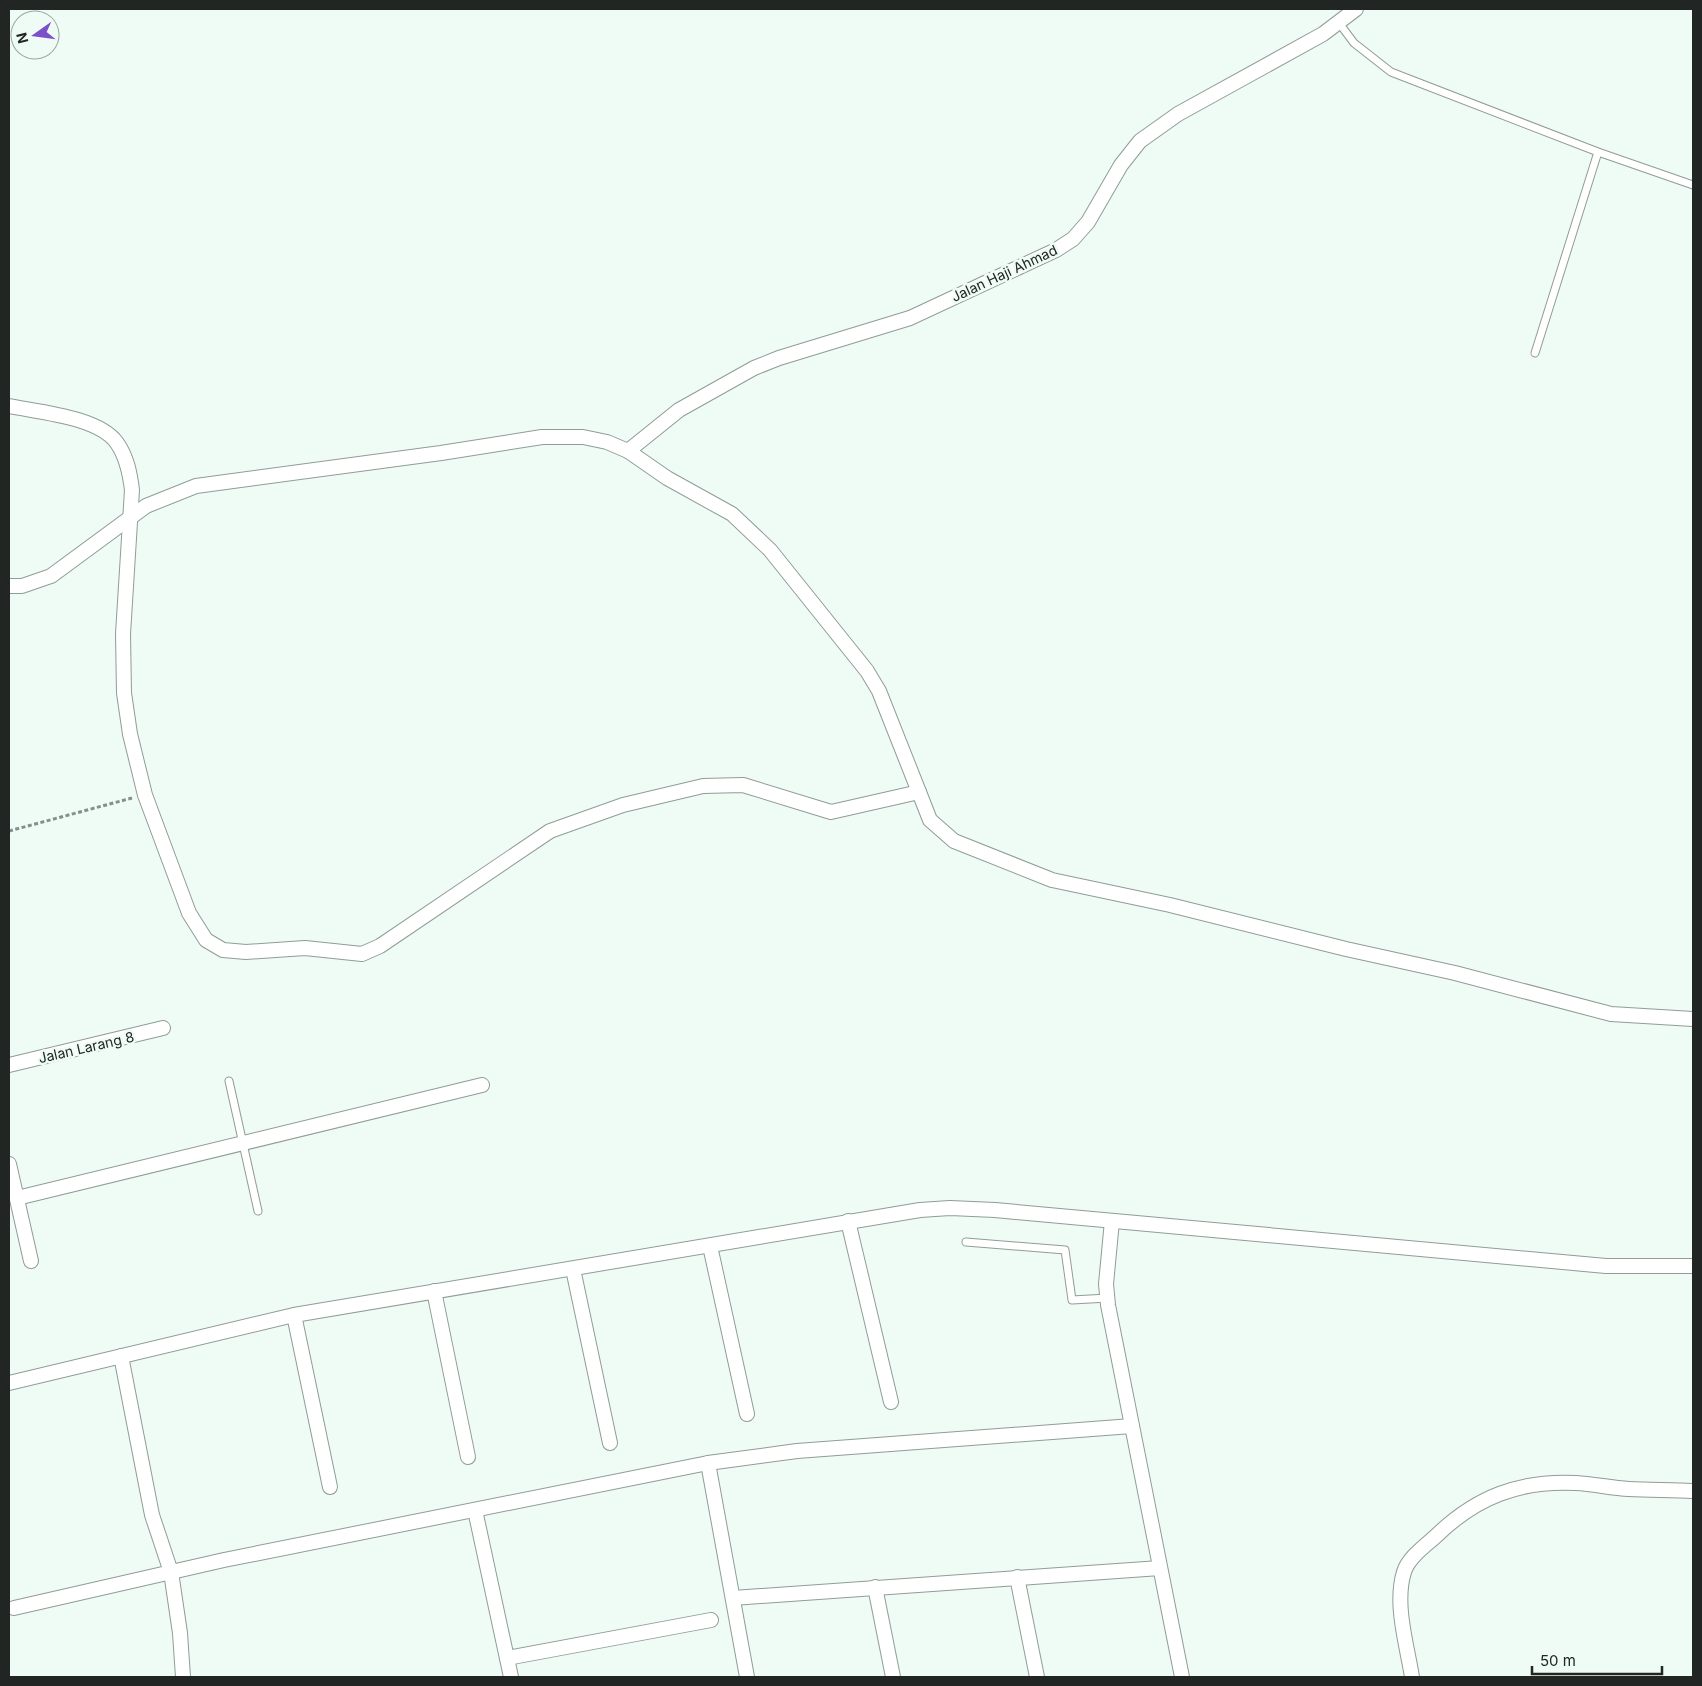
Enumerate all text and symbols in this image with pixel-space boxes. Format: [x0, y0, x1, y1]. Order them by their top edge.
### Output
north arrow [10, 10, 60, 60]
text: N [12, 31, 31, 45]
street label: Jalan Haji Ahmad [948, 241, 1060, 305]
street label: Jalan Larang 8 [36, 1028, 136, 1066]
scale bar [1532, 1644, 1662, 1676]
text: 50 m [1540, 1651, 1576, 1670]

